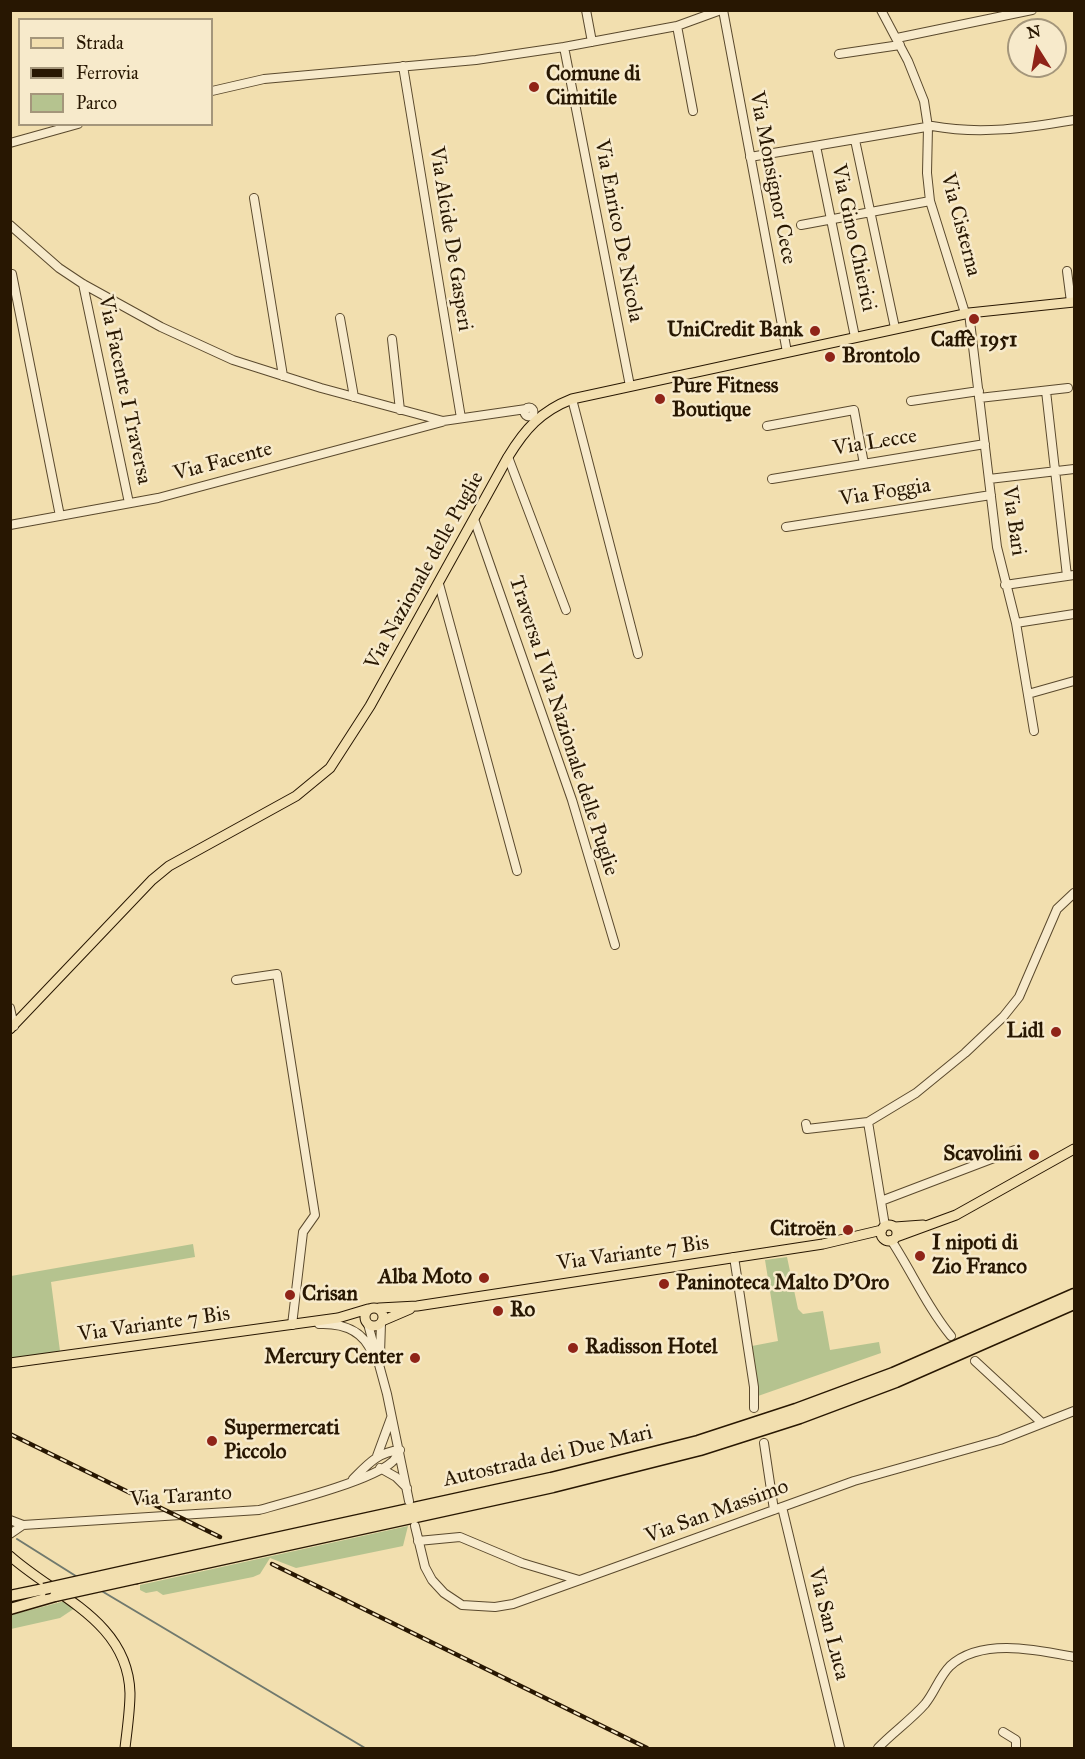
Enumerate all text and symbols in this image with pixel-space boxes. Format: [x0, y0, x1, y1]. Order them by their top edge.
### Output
legend [18, 18, 213, 126]
north arrow [1007, 18, 1067, 78]
text: N [1025, 21, 1042, 42]
text: Strada [76, 32, 124, 54]
text: Ferrovia [76, 62, 139, 84]
place label: Comune di Cimitile [546, 62, 641, 112]
marker: Comune di Cimitile [527, 80, 541, 94]
street label: Via Monsignor Cece [743, 89, 801, 267]
text: Parco [76, 92, 117, 114]
street label: Via Enrico De Nicola [588, 138, 648, 324]
street label: Via Alcide De Gasperi [423, 145, 477, 333]
street label: Via Gino Chierici [825, 162, 881, 314]
street label: Via Cisterna [934, 171, 986, 279]
street label: Via Facente I Traversa [92, 293, 156, 487]
marker: Caffè 1951 [967, 312, 981, 326]
place label: UniCredit Bank [667, 318, 803, 344]
marker: UniCredit Bank [808, 324, 822, 338]
place label: Caffè 1951 [931, 328, 1017, 354]
place label: Brontolo [842, 344, 920, 370]
marker: Brontolo [823, 350, 837, 364]
place label: Pure Fitness Boutique [672, 374, 778, 424]
marker: Pure Fitness Boutique [653, 392, 667, 406]
street label: Via Lecce [831, 424, 919, 462]
street label: Via Facente [171, 437, 275, 487]
street label: Via Nazionale delle Puglie [360, 468, 490, 674]
street label: Via Foggia [838, 473, 932, 513]
street label: Via Bari [996, 485, 1030, 557]
street label: Traversa I Via Nazionale delle Puglie [503, 573, 623, 879]
place label: Lidl [1007, 1019, 1044, 1045]
marker: Lidl [1049, 1025, 1063, 1039]
place label: Scavolini [943, 1142, 1022, 1168]
marker: Scavolini [1027, 1148, 1041, 1162]
place label: Citroën [770, 1217, 836, 1243]
marker: Citroën [841, 1223, 855, 1237]
street label: Via Variante 7 Bis [555, 1231, 711, 1277]
place label: I nipoti di Zio Franco [932, 1231, 1027, 1281]
marker: I nipoti di Zio Franco [913, 1249, 927, 1263]
place label: Alba Moto [378, 1265, 472, 1291]
marker: Alba Moto [477, 1271, 491, 1285]
place label: Paninoteca Malto D'Oro [676, 1271, 889, 1297]
marker: Paninoteca Malto D'Oro [657, 1277, 671, 1291]
place label: Crisan [302, 1282, 358, 1308]
marker: Crisan [283, 1288, 297, 1302]
place label: Ro [510, 1298, 535, 1324]
street label: Via Variante 7 Bis [76, 1302, 232, 1348]
marker: Ro [491, 1304, 505, 1318]
place label: Radisson Hotel [585, 1335, 717, 1361]
marker: Radisson Hotel [566, 1341, 580, 1355]
place label: Mercury Center [264, 1345, 403, 1371]
marker: Mercury Center [408, 1351, 422, 1365]
place label: Supermercati Piccolo [224, 1416, 339, 1466]
street label: Autostrada dei Due Mari [441, 1421, 655, 1493]
marker: Supermercati Piccolo [205, 1434, 219, 1448]
street label: Via San Massimo [642, 1474, 792, 1550]
street label: Via Taranto [129, 1481, 233, 1513]
street label: Via San Luca [802, 1565, 854, 1683]

